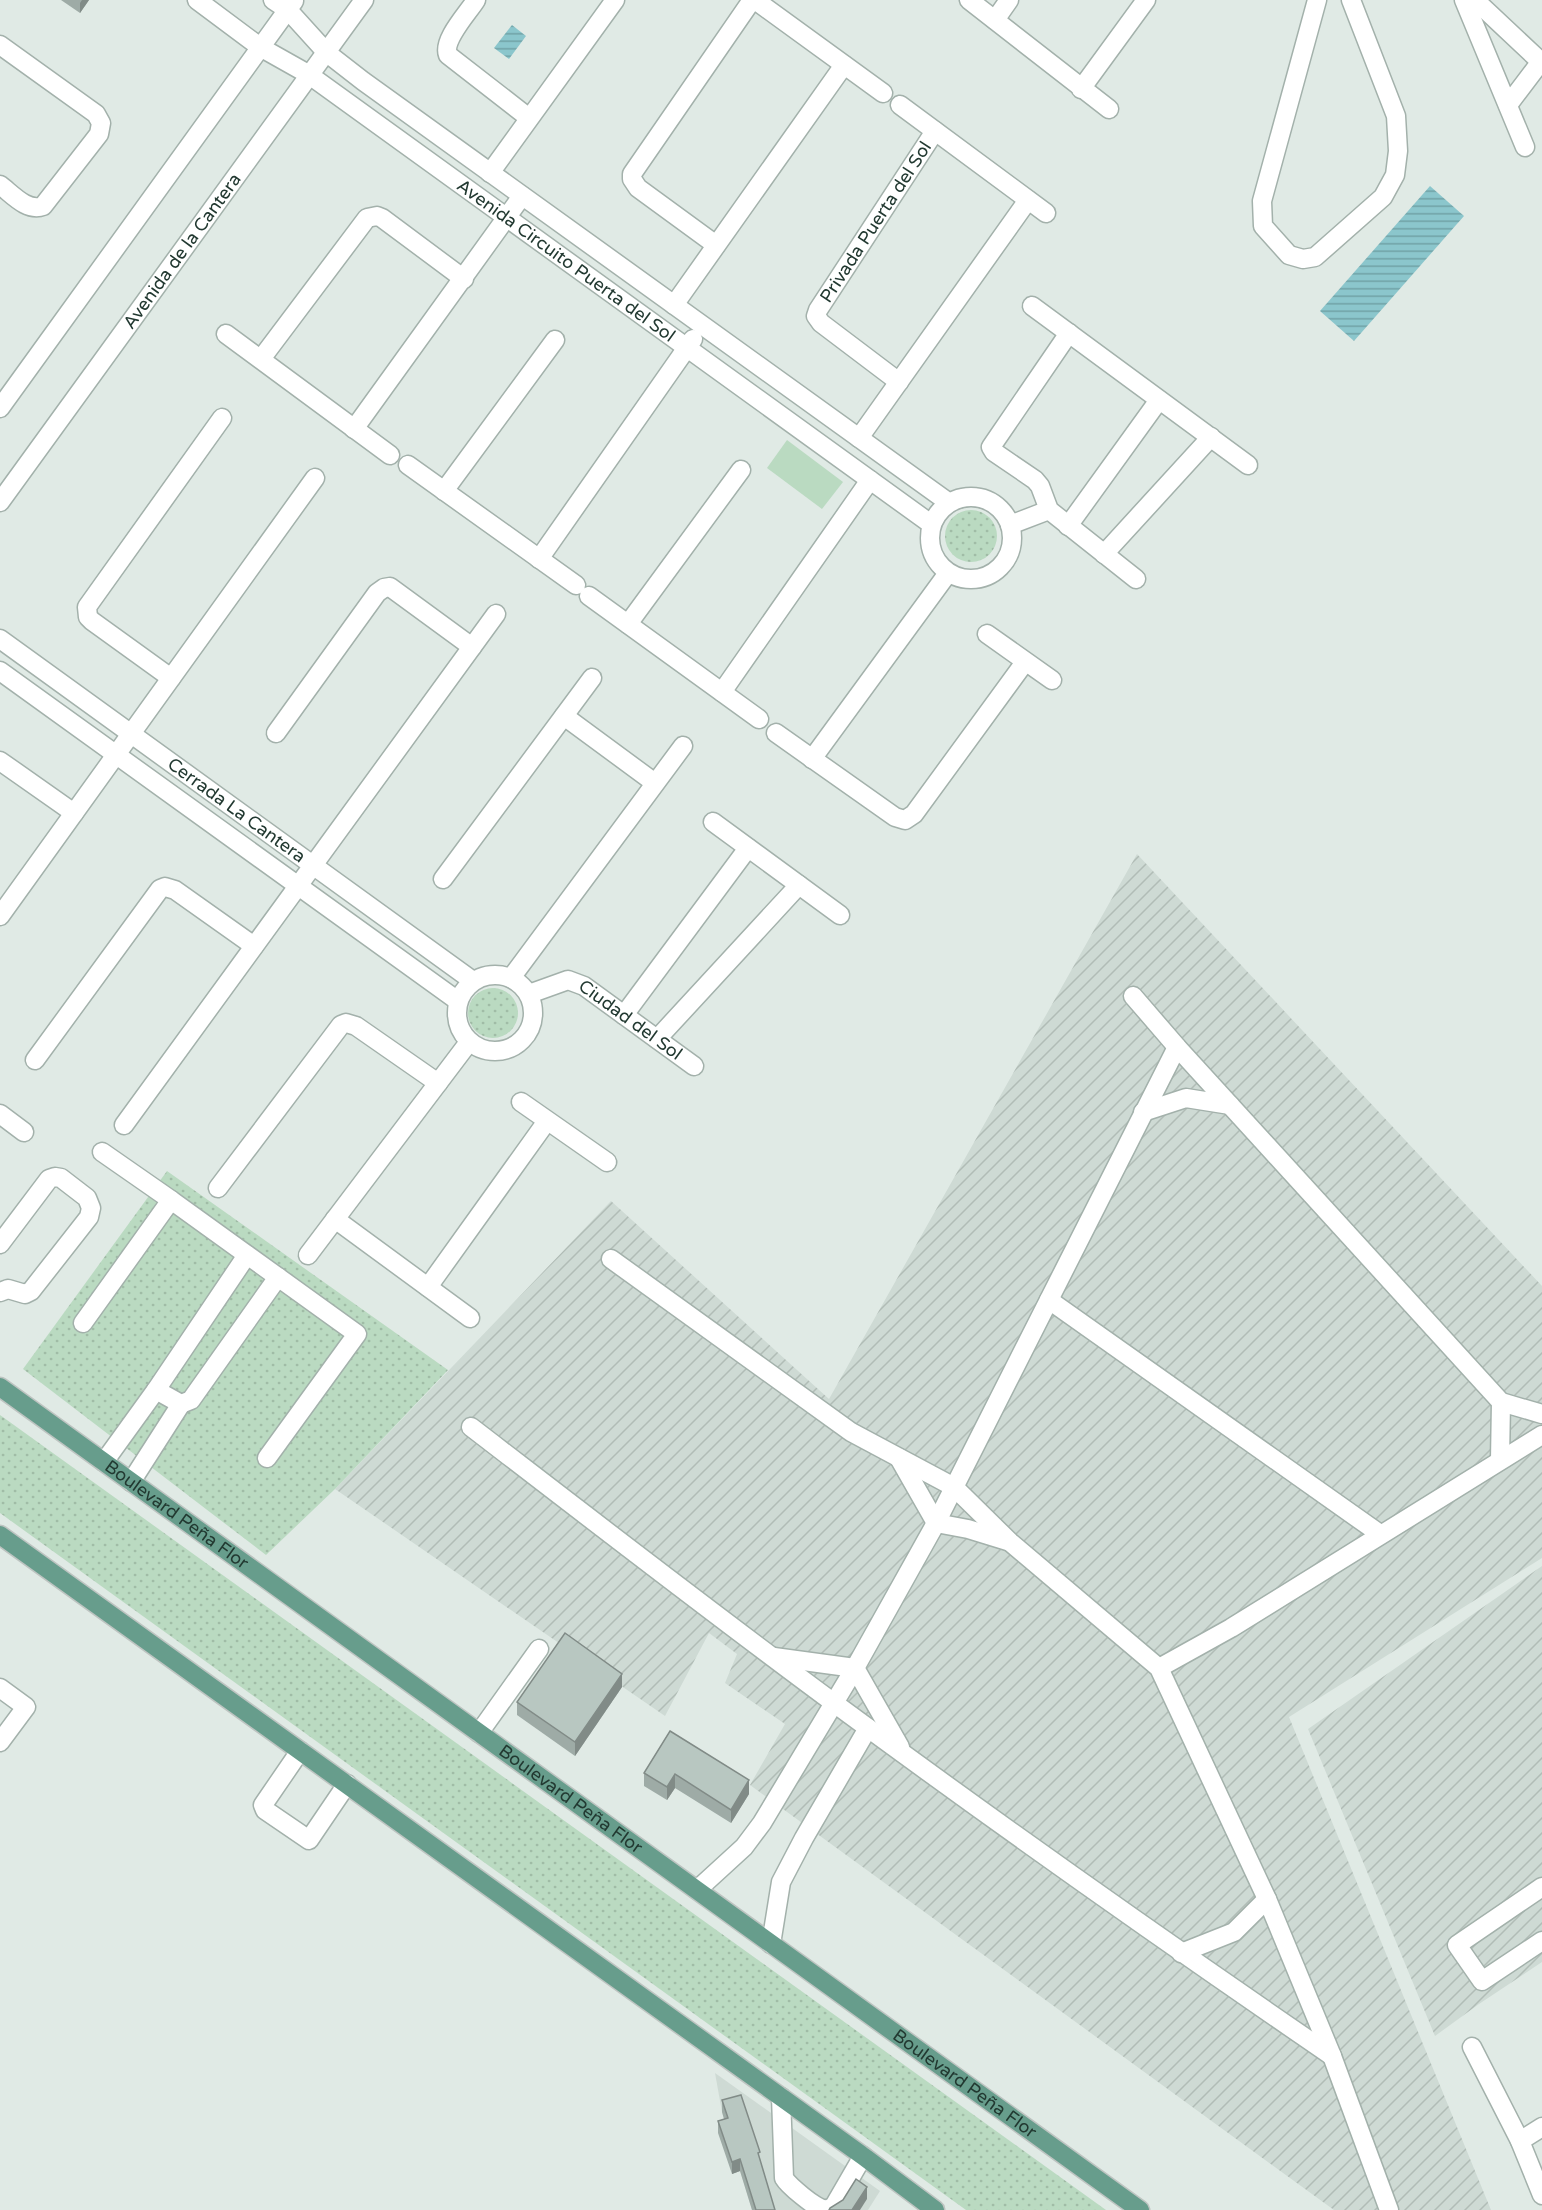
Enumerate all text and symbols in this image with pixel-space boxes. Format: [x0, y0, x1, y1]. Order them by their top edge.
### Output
street label: Privada Puerta del Sol [815, 137, 936, 307]
street label: Avenida de la Cantera [118, 169, 246, 333]
street label: Avenida Circuito Puerta del Sol [453, 174, 680, 347]
street label: Cerrada La Cantera [163, 753, 310, 867]
street label: Ciudad del Sol [574, 975, 687, 1065]
street label: Boulevard Peña Flor [101, 1455, 253, 1574]
street label: Boulevard Peña Flor [495, 1740, 647, 1858]
street label: Boulevard Peña Flor [889, 2024, 1041, 2143]

